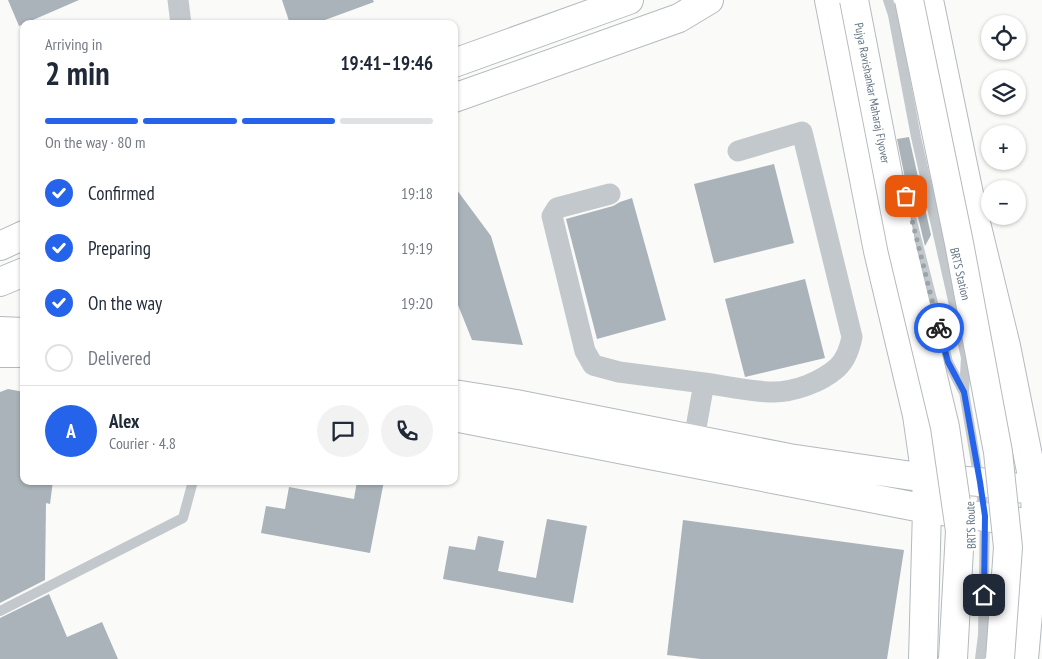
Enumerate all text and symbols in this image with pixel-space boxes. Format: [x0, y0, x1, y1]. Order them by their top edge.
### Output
map controls [981, 15, 1026, 225]
button: locate [981, 15, 1026, 60]
street label: Pujya Ravishankar Maharaj Flyover [851, 21, 894, 165]
text: Arriving in [45, 34, 102, 54]
text: 19:41–19:46 [340, 51, 433, 75]
text: 2 min [45, 52, 110, 94]
button: layers [981, 70, 1026, 115]
button: + [981, 125, 1026, 170]
text: On the way · 80 m [45, 132, 145, 152]
pin [885, 175, 927, 217]
icon: check [45, 179, 73, 207]
button: − [981, 180, 1026, 225]
text: Confirmed [88, 181, 155, 205]
icon: bag [892, 182, 920, 210]
text: 19:18 [401, 183, 433, 203]
icon: check [45, 234, 73, 262]
text: Preparing [88, 236, 151, 260]
text: 19:19 [401, 238, 433, 258]
street label: BRTS Station [947, 246, 974, 302]
icon: check [45, 289, 73, 317]
text: On the way [88, 291, 162, 315]
text: 19:20 [401, 293, 433, 313]
courier [914, 303, 964, 353]
icon: bike [925, 314, 953, 342]
text: Delivered [88, 346, 151, 370]
button: chat [317, 405, 369, 457]
button: phone [381, 405, 433, 457]
text: Alex [109, 409, 139, 433]
text: A [66, 419, 76, 443]
text: Courier · 4.8 [109, 433, 176, 453]
street label: BRTS Route [962, 501, 979, 549]
pin [963, 574, 1005, 616]
icon: home [970, 581, 998, 609]

